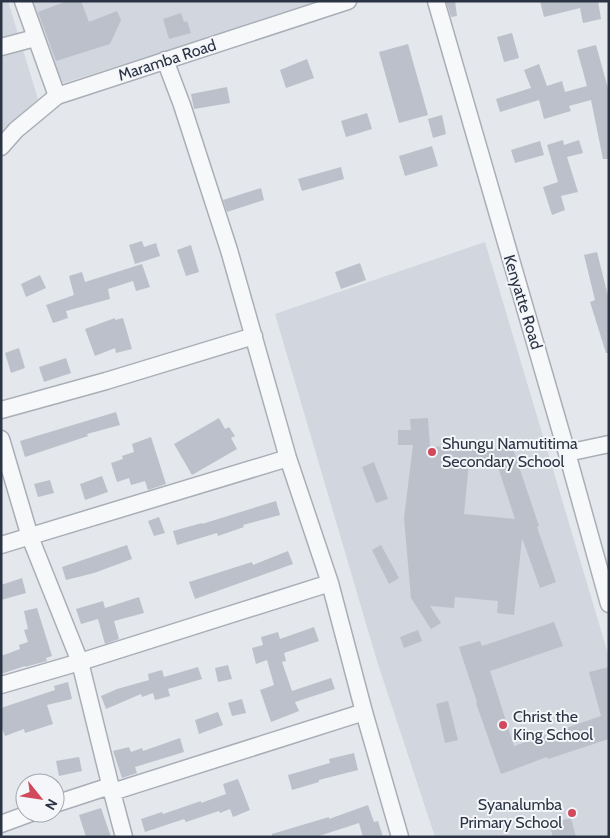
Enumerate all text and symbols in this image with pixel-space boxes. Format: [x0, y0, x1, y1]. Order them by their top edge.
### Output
street label: Maramba Road [116, 35, 218, 85]
street label: Kenyatte Road [500, 252, 546, 352]
place label: Shungu Namutitima Secondary School [442, 434, 578, 471]
marker: Shungu Namutitima Secondary School [426, 446, 438, 458]
place label: Christ the King School [513, 707, 593, 744]
marker: Christ the King School [497, 719, 509, 731]
north arrow [15, 773, 65, 823]
place label: Syanalumba Primary School [459, 795, 562, 832]
text: N [41, 796, 62, 813]
marker: Syanalumba Primary School [566, 807, 578, 819]

